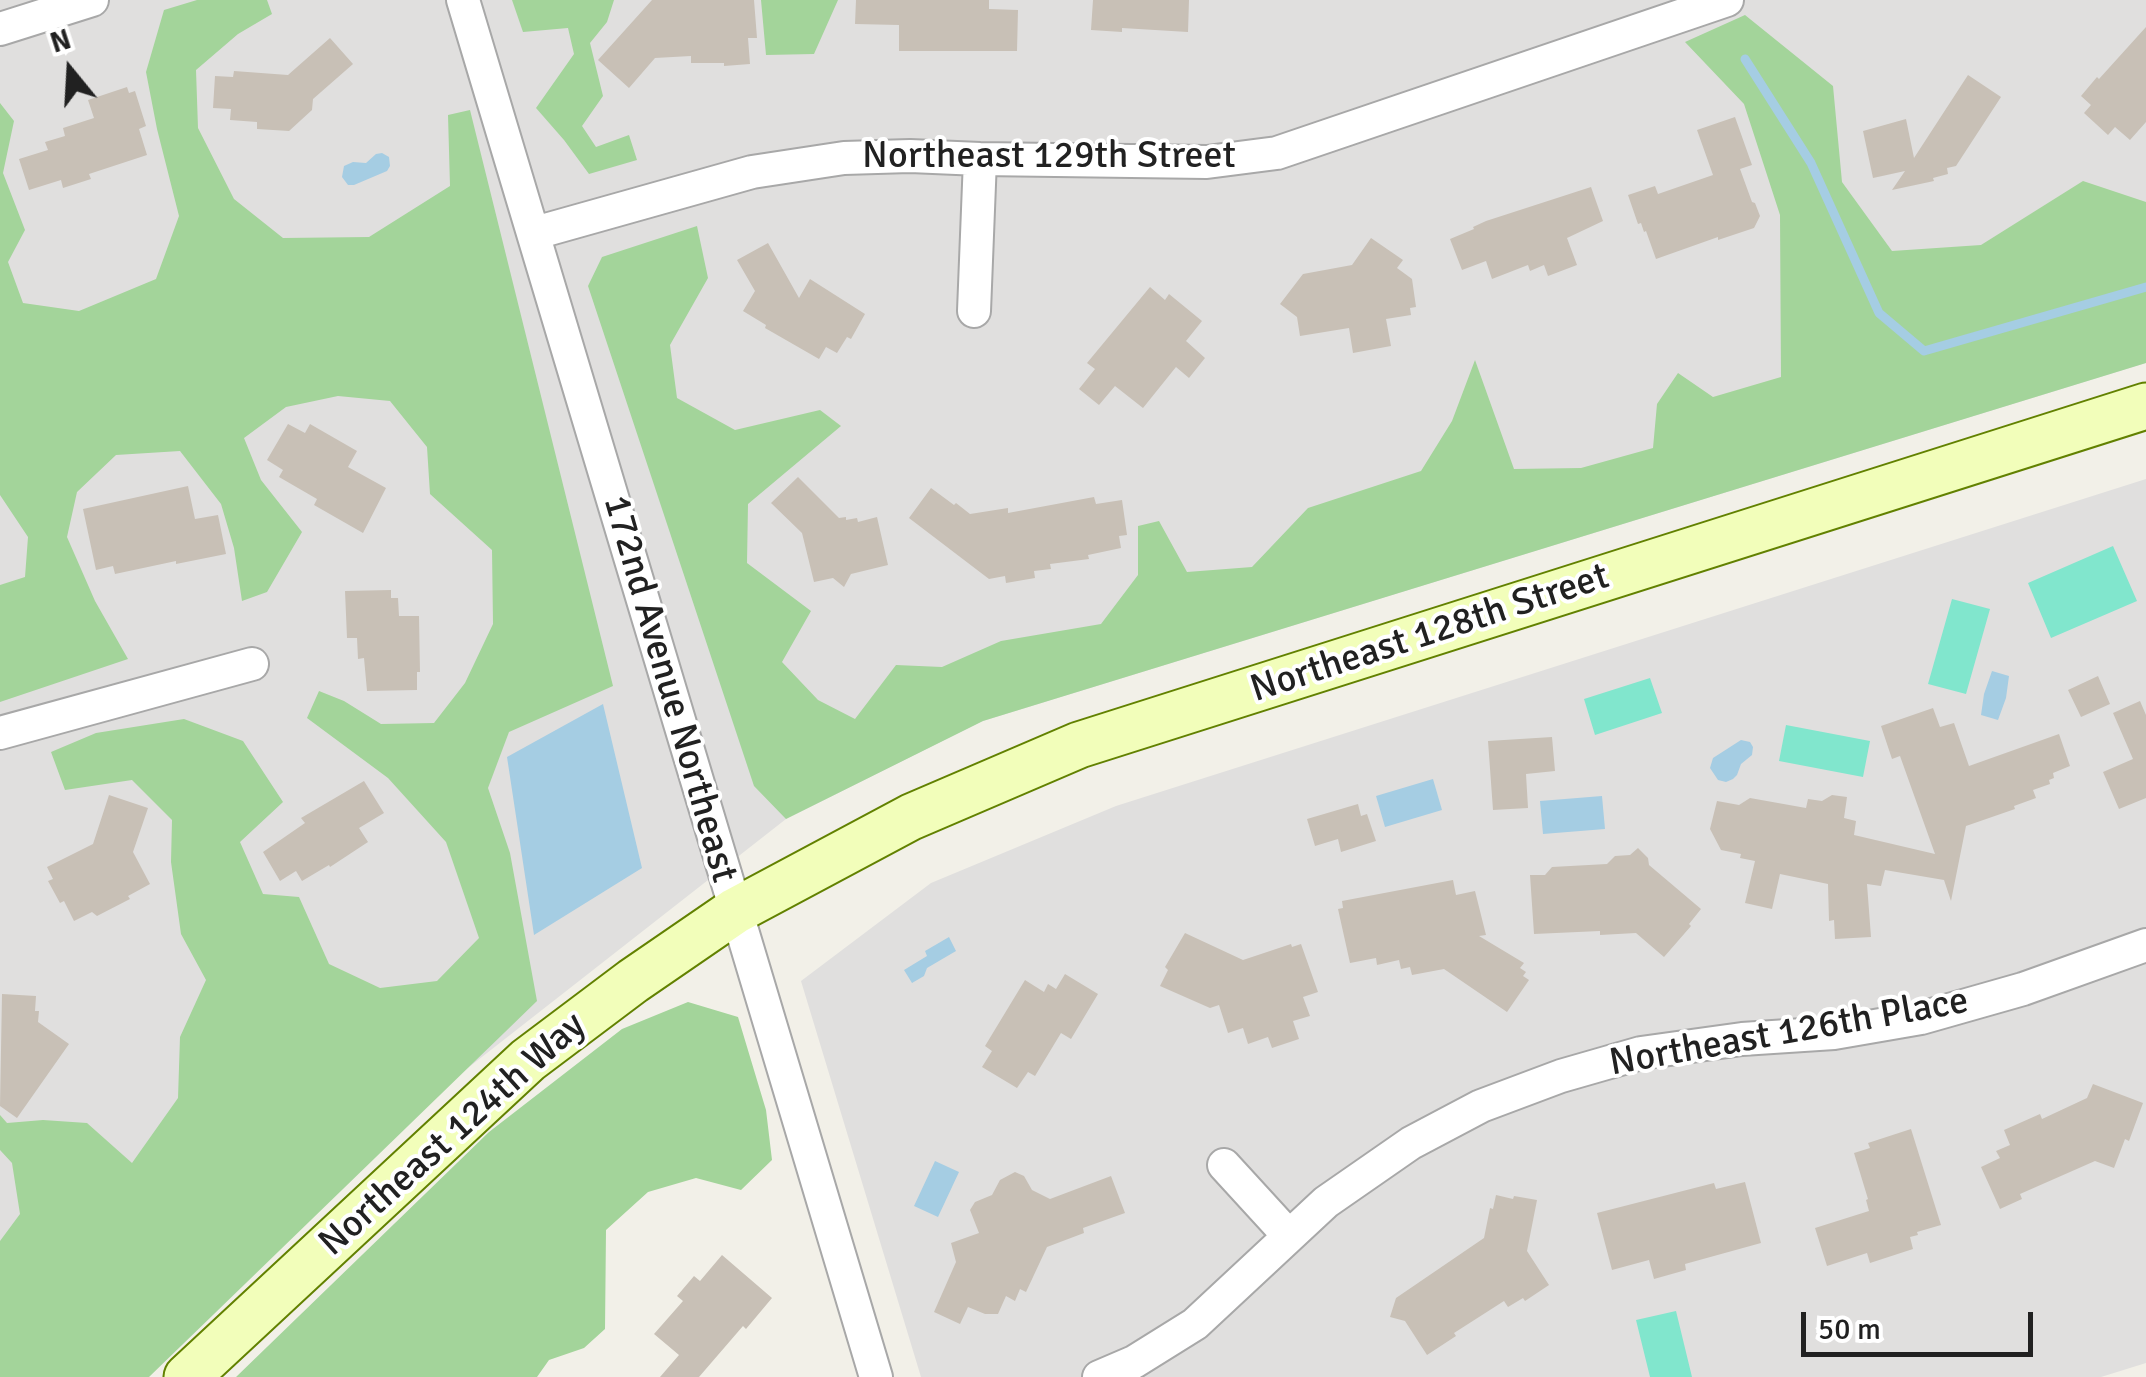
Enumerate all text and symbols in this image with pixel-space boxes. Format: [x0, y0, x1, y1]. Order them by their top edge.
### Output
north arrow [20, 20, 120, 120]
text: N [46, 22, 75, 61]
street label: Northeast 129th Street [862, 134, 1236, 180]
street label: 172nd Avenue Northeast [592, 490, 746, 888]
street label: Northeast 128th Street [1245, 555, 1615, 713]
street label: Northeast 126th Place [1606, 979, 1972, 1087]
street label: Northeast 124th Way [311, 1004, 595, 1266]
scale bar [1806, 1292, 2038, 1354]
text: 50 m [1818, 1311, 1881, 1348]

